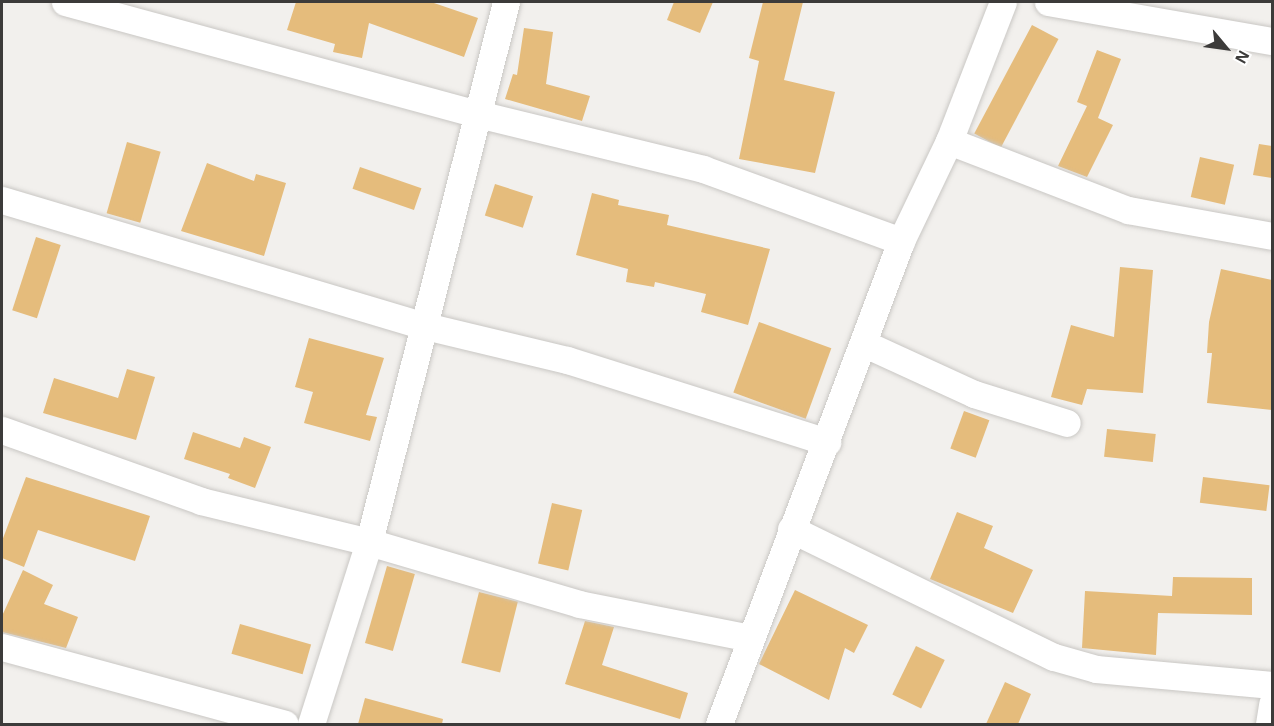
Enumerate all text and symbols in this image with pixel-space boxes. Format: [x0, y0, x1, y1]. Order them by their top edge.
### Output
north arrow [1196, 18, 1256, 78]
text: N [1232, 48, 1252, 66]

